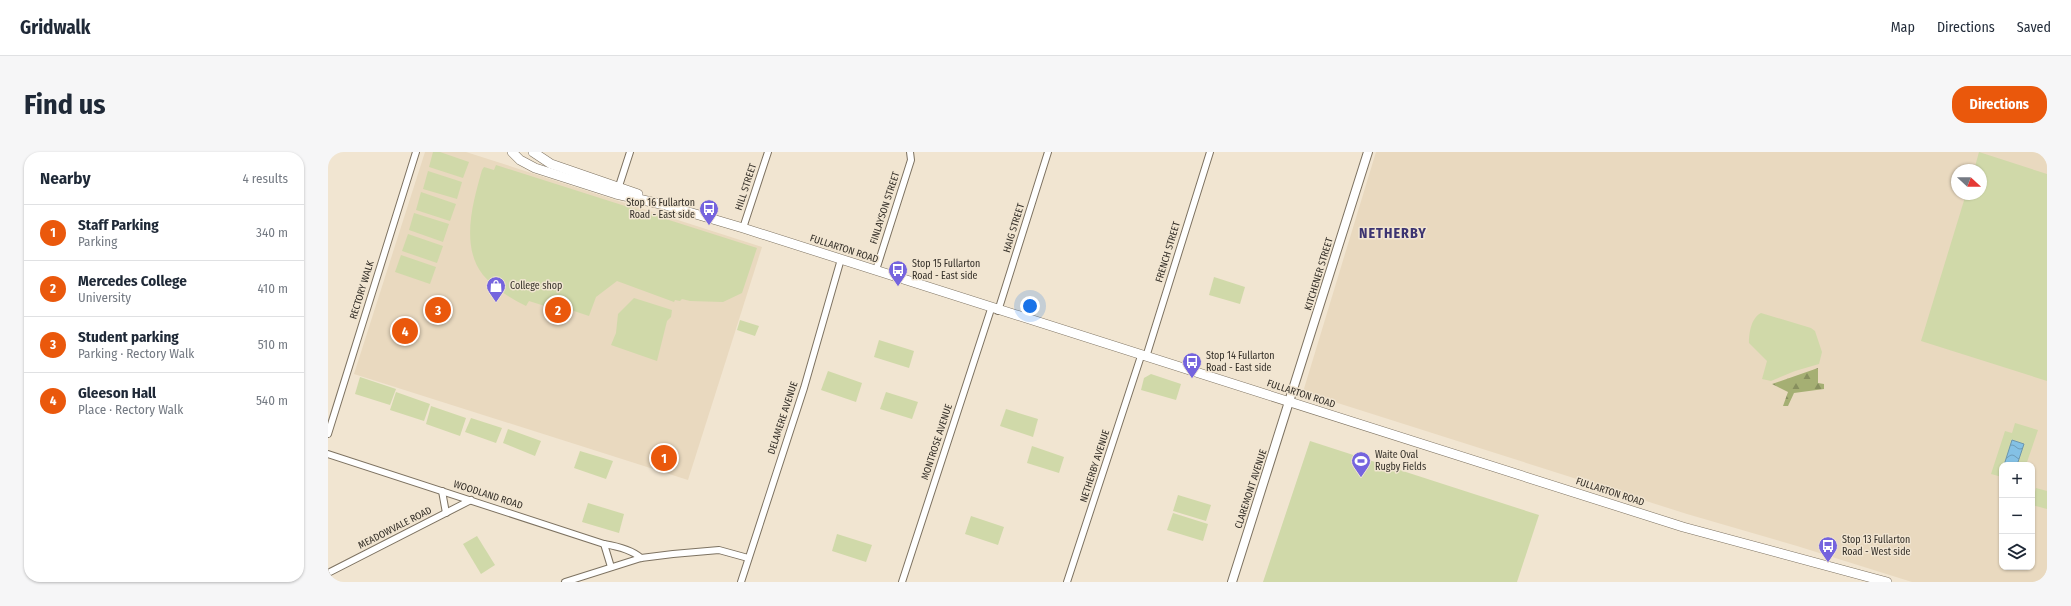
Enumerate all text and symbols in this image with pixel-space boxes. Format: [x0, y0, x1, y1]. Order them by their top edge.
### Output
text: Gridwalk [20, 16, 90, 39]
text: Map [1891, 19, 1915, 36]
text: Directions [1937, 19, 1995, 36]
text: Saved [2017, 19, 2051, 36]
button: Directions [1952, 86, 2047, 123]
text: Find us [24, 88, 106, 121]
street label: HILL STREET [733, 162, 759, 212]
north arrow [1951, 164, 1987, 200]
text: Nearby [40, 168, 91, 189]
street label: FINLAYSON STREET [868, 170, 902, 246]
text: 4 results [242, 171, 288, 186]
place label: Stop 16 Fullarton Road - East side [626, 197, 695, 221]
bus stop icon: Stop 16 Fullarton Road - East side [698, 198, 720, 226]
street label: HAIG STREET [1001, 202, 1027, 254]
text: Staff Parking [78, 216, 159, 234]
street label: FRENCH STREET [1153, 220, 1183, 284]
text: 1 [50, 225, 56, 240]
text: 340 m [256, 225, 288, 240]
district label: NETHERBY [1359, 225, 1427, 242]
street label: FULLARTON ROAD [808, 232, 880, 266]
text: Parking [78, 234, 117, 249]
street label: KITCHENER STREET [1302, 236, 1336, 312]
place label: Stop 15 Fullarton Road - East side [912, 258, 980, 282]
street label: RECTORY WALK [347, 259, 377, 321]
bus stop icon: Stop 15 Fullarton Road - East side [887, 259, 909, 287]
text: Mercedes College [78, 272, 187, 290]
shop icon: College shop [485, 275, 507, 303]
place label: College shop [510, 280, 562, 292]
text: 2 [50, 281, 56, 296]
text: 410 m [258, 281, 288, 296]
text: University [78, 290, 131, 305]
pin: 3 [425, 295, 451, 325]
pin: 2 [545, 295, 571, 325]
your location [1020, 296, 1040, 316]
pin: 4 [392, 316, 418, 346]
text: Student parking [78, 328, 179, 346]
text: 3 [50, 337, 56, 352]
text: 510 m [258, 337, 288, 352]
text: Parking · Rectory Walk [78, 346, 194, 361]
place label: Stop 14 Fullarton Road - East side [1206, 350, 1275, 374]
bus stop icon: Stop 14 Fullarton Road - East side [1181, 351, 1203, 379]
street label: FULLARTON ROAD [1265, 377, 1337, 411]
street label: DELAMERE AVENUE [766, 380, 801, 456]
text: Gleeson Hall [78, 384, 156, 402]
text: 4 [50, 393, 56, 408]
text: 540 m [256, 393, 288, 408]
text: Place · Rectory Walk [78, 402, 183, 417]
street label: MONTROSE AVENUE [919, 402, 955, 482]
street label: NETHERBY AVENUE [1078, 428, 1112, 504]
pin: 1 [651, 443, 677, 473]
street label: CLAREMONT AVENUE [1233, 447, 1270, 530]
place label: Waite Oval Rugby Fields [1375, 449, 1426, 473]
sports icon: Waite Oval Rugby Fields [1350, 450, 1372, 478]
map controls [1999, 462, 2035, 570]
button: + [1999, 462, 2035, 498]
street label: FULLARTON ROAD [1574, 475, 1646, 509]
street label: WOODLAND ROAD [452, 478, 524, 512]
button: − [1999, 498, 2035, 534]
street label: MEADOWVALE ROAD [356, 504, 434, 552]
place label: Stop 13 Fullarton Road - West side [1842, 534, 1910, 558]
button: layers [1999, 534, 2035, 570]
bus stop icon: Stop 13 Fullarton Road - West side [1817, 535, 1839, 563]

